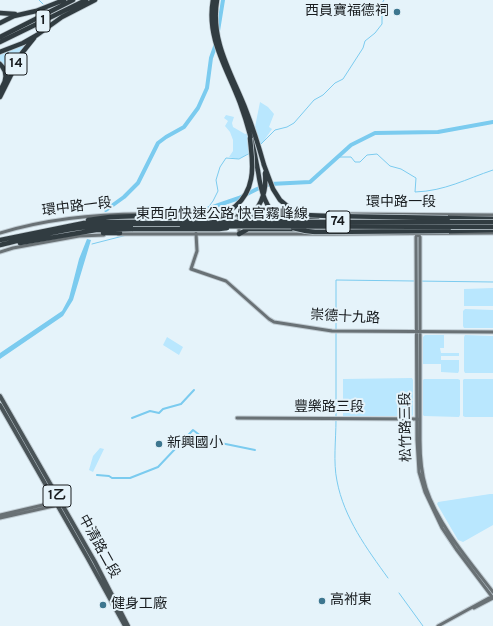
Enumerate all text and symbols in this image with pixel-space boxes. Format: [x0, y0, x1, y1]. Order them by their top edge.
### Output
place label: 西員寶福德祠 [305, 4, 389, 20]
marker: 西員寶福德祠 [392, 7, 402, 17]
road number: 1 [36, 10, 50, 32]
road number: 14 [5, 53, 27, 75]
street label: 環中路一段 [41, 195, 113, 221]
street label: 環中路一段 [366, 195, 436, 211]
street label: 東西向快速公路 快官霧峰線 [136, 207, 308, 223]
road number: 74 [326, 211, 350, 233]
street label: 崇德十九路 [310, 308, 380, 328]
street label: 松竹路三段 [398, 392, 416, 462]
street label: 豐樂路三段 [294, 400, 364, 416]
place label: 新興國小 [167, 436, 223, 452]
marker: 新興國小 [154, 439, 164, 449]
road number: 1乙 [43, 485, 71, 507]
street label: 中清路二段 [74, 512, 122, 582]
place label: 高祔東 [330, 593, 372, 609]
marker: 高祔東 [317, 596, 327, 606]
place label: 健身工廠 [111, 597, 167, 613]
marker: 健身工廠 [98, 600, 108, 610]

